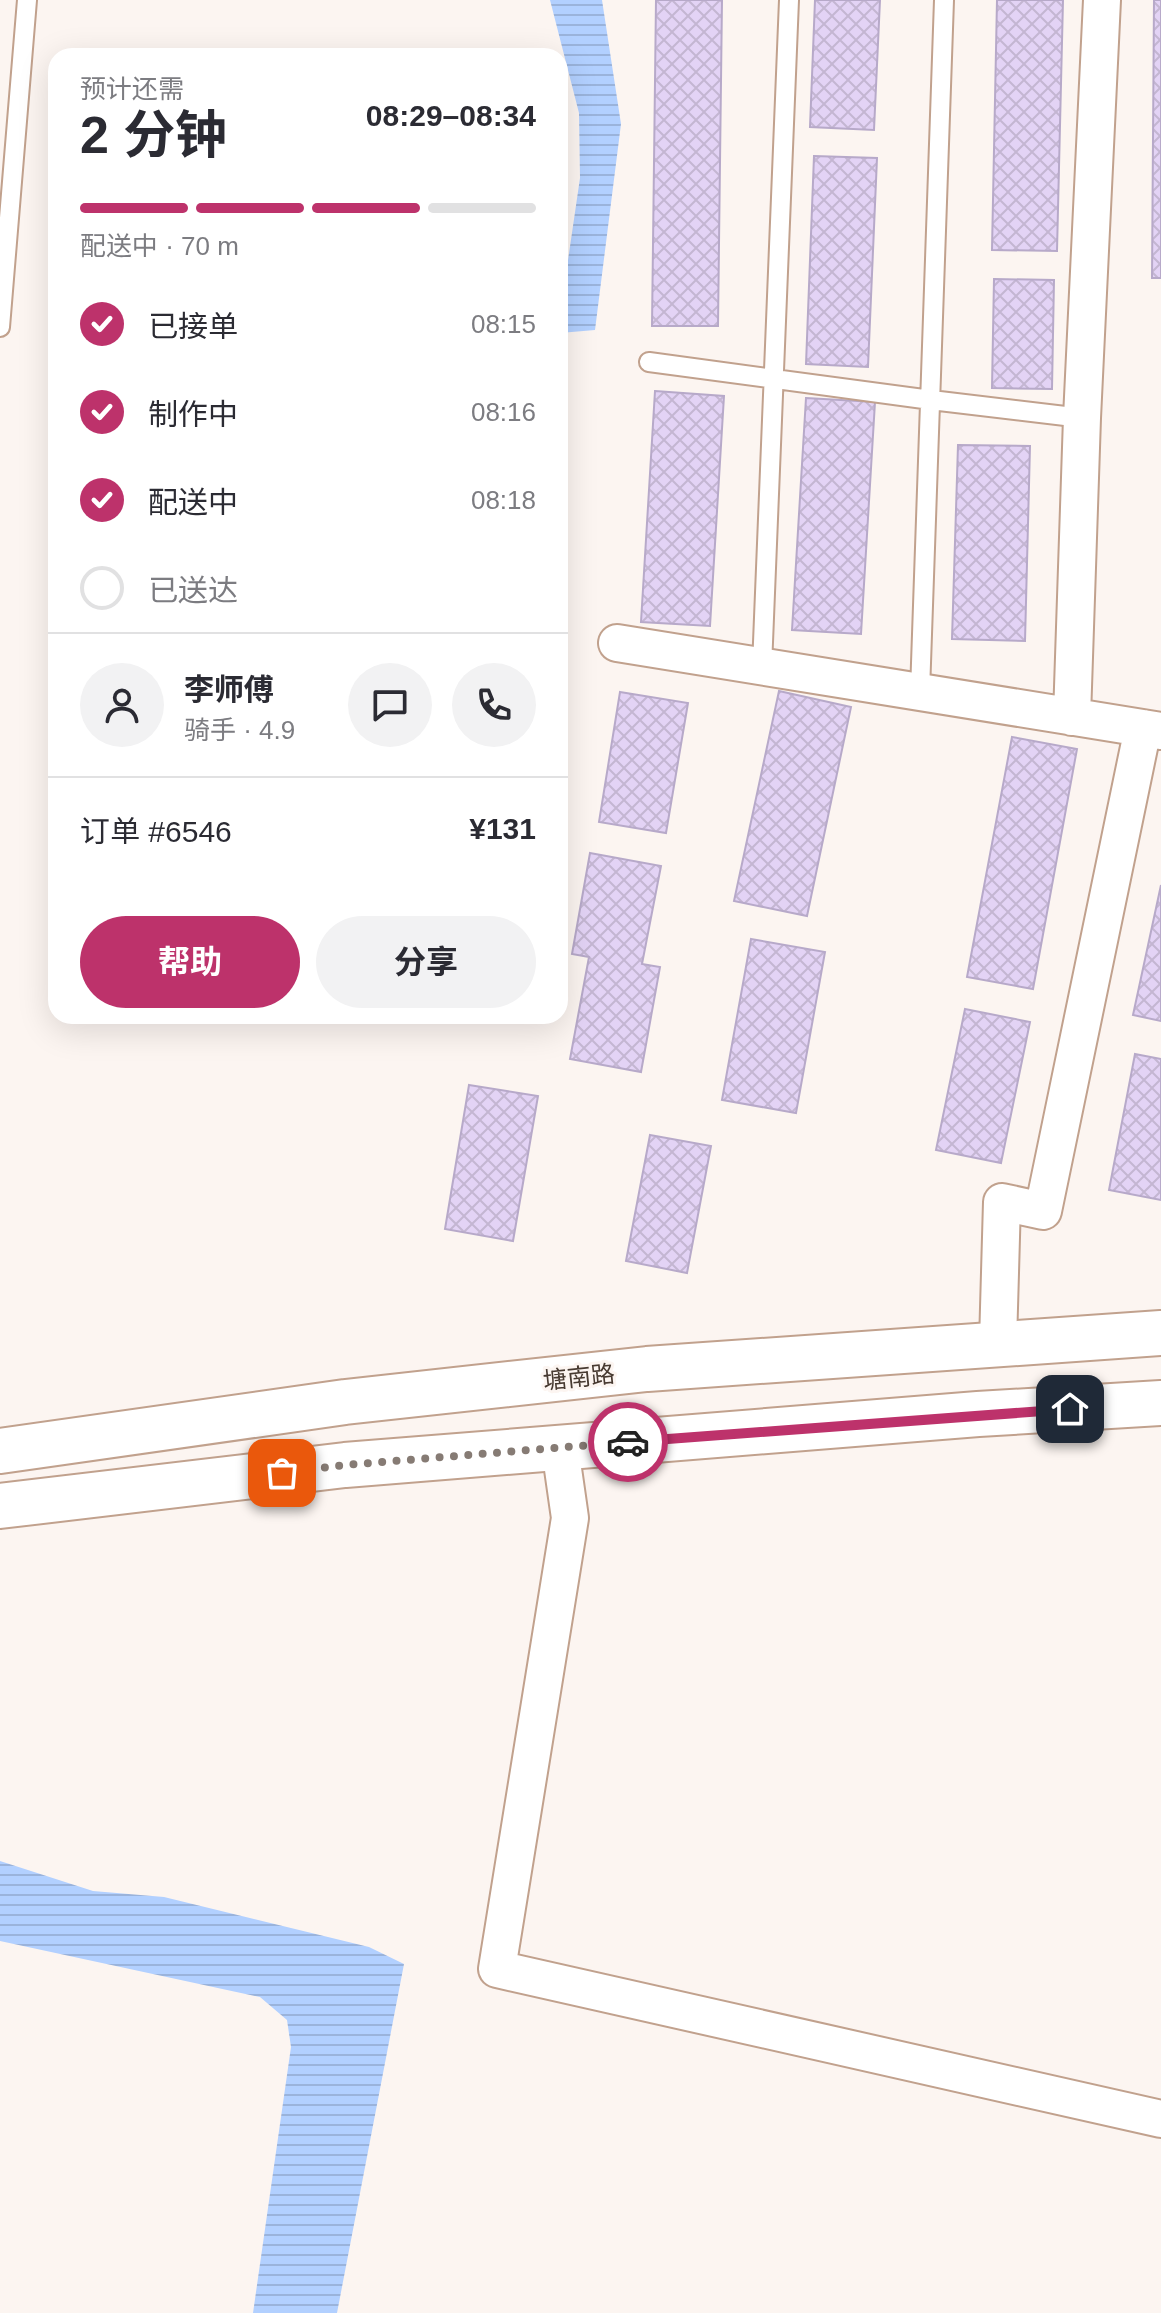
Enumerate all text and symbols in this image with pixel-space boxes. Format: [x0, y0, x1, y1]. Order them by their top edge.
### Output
text: 预计还需 [80, 74, 184, 104]
text: 08:29–08:34 [366, 99, 536, 132]
text: 2 分钟 [80, 106, 227, 164]
text: 配送中 · 70 m [80, 231, 239, 261]
icon: check [80, 302, 124, 346]
text: 08:15 [471, 309, 536, 339]
text: 已接单 [148, 310, 238, 343]
icon: check [80, 390, 124, 434]
text: 08:16 [471, 397, 536, 427]
text: 制作中 [148, 398, 238, 431]
icon: check [80, 478, 124, 522]
text: 08:18 [471, 485, 536, 515]
text: 配送中 [148, 486, 238, 519]
text: 已送达 [148, 574, 238, 607]
button: person [80, 663, 164, 747]
button: chat [348, 663, 432, 747]
button: phone [452, 663, 536, 747]
text: 李师傅 [184, 673, 274, 706]
text: 骑手 · 4.9 [184, 715, 295, 745]
text: ¥131 [469, 812, 536, 845]
text: 订单 #6546 [80, 815, 232, 848]
button: 帮助 [80, 916, 300, 1008]
button: 分享 [316, 916, 536, 1008]
street label: 塘南路 [542, 1360, 616, 1394]
pin [1036, 1375, 1104, 1443]
icon: home [1048, 1387, 1092, 1431]
courier [588, 1402, 668, 1482]
icon: car [606, 1420, 650, 1464]
pin [248, 1439, 316, 1507]
icon: bag [260, 1451, 304, 1495]

